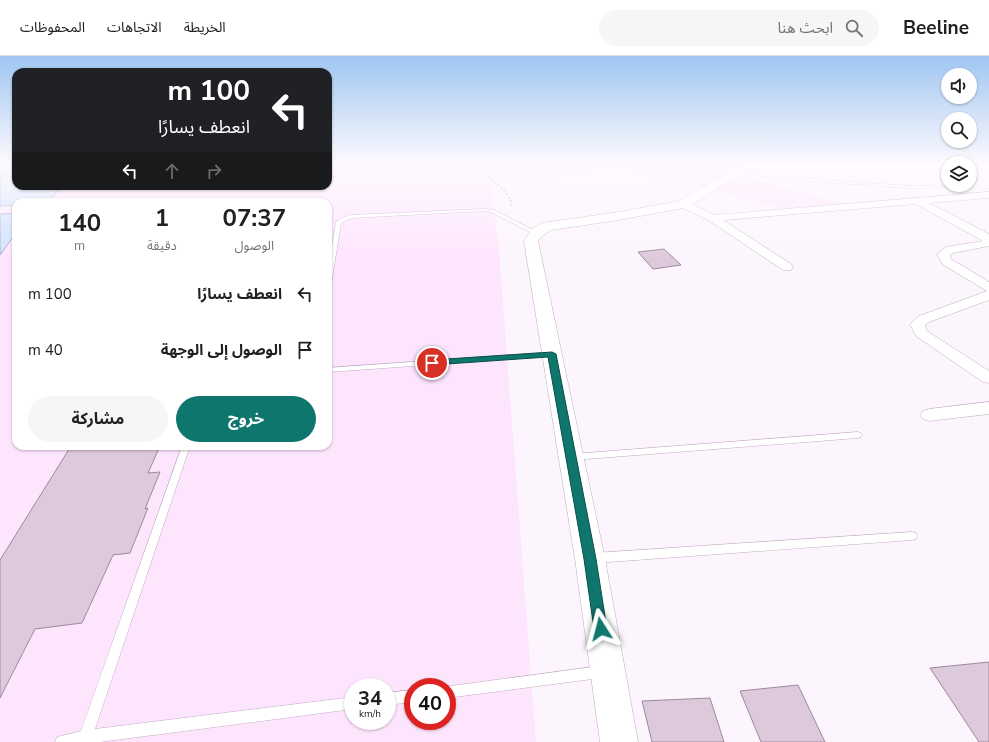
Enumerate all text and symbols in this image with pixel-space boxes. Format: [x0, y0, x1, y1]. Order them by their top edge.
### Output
search box [599, 10, 879, 46]
text: Beeline [903, 15, 969, 41]
icon: search [843, 17, 865, 39]
text: المحفوظات [20, 18, 85, 37]
text: الاتجاهات [107, 18, 162, 37]
text: الخريطة [184, 18, 226, 37]
text: ابحث هنا [777, 18, 833, 38]
map controls [941, 68, 977, 192]
button: sound [941, 68, 977, 104]
text: 100 m [167, 72, 250, 110]
icon: left [264, 84, 316, 136]
button: search [941, 112, 977, 148]
text: انعطف يسارًا [158, 115, 250, 139]
button: layers [941, 156, 977, 192]
icon: left [119, 160, 141, 182]
icon: ahead [161, 160, 183, 182]
icon: right [203, 160, 225, 182]
text: 1 [155, 202, 169, 234]
text: 07:37 [223, 202, 286, 234]
text: 140 [58, 207, 101, 239]
text: m [74, 237, 85, 255]
text: دقيقة [147, 237, 177, 255]
text: الوصول [235, 237, 274, 255]
icon: left [294, 283, 316, 305]
text: 100 m [28, 284, 72, 304]
text: انعطف يسارًا [197, 284, 282, 304]
icon: arrive [294, 339, 316, 361]
text: 40 m [28, 340, 63, 360]
text: الوصول إلى الوجهة [161, 340, 282, 360]
pin [415, 346, 449, 380]
icon: arrive [421, 352, 443, 374]
button: مشاركة [28, 396, 168, 442]
button: خروج [176, 396, 316, 442]
position arrow [580, 608, 622, 650]
speed limit sign: 40 [404, 678, 456, 730]
text: 34 [358, 685, 382, 712]
text: km/h [359, 707, 381, 721]

